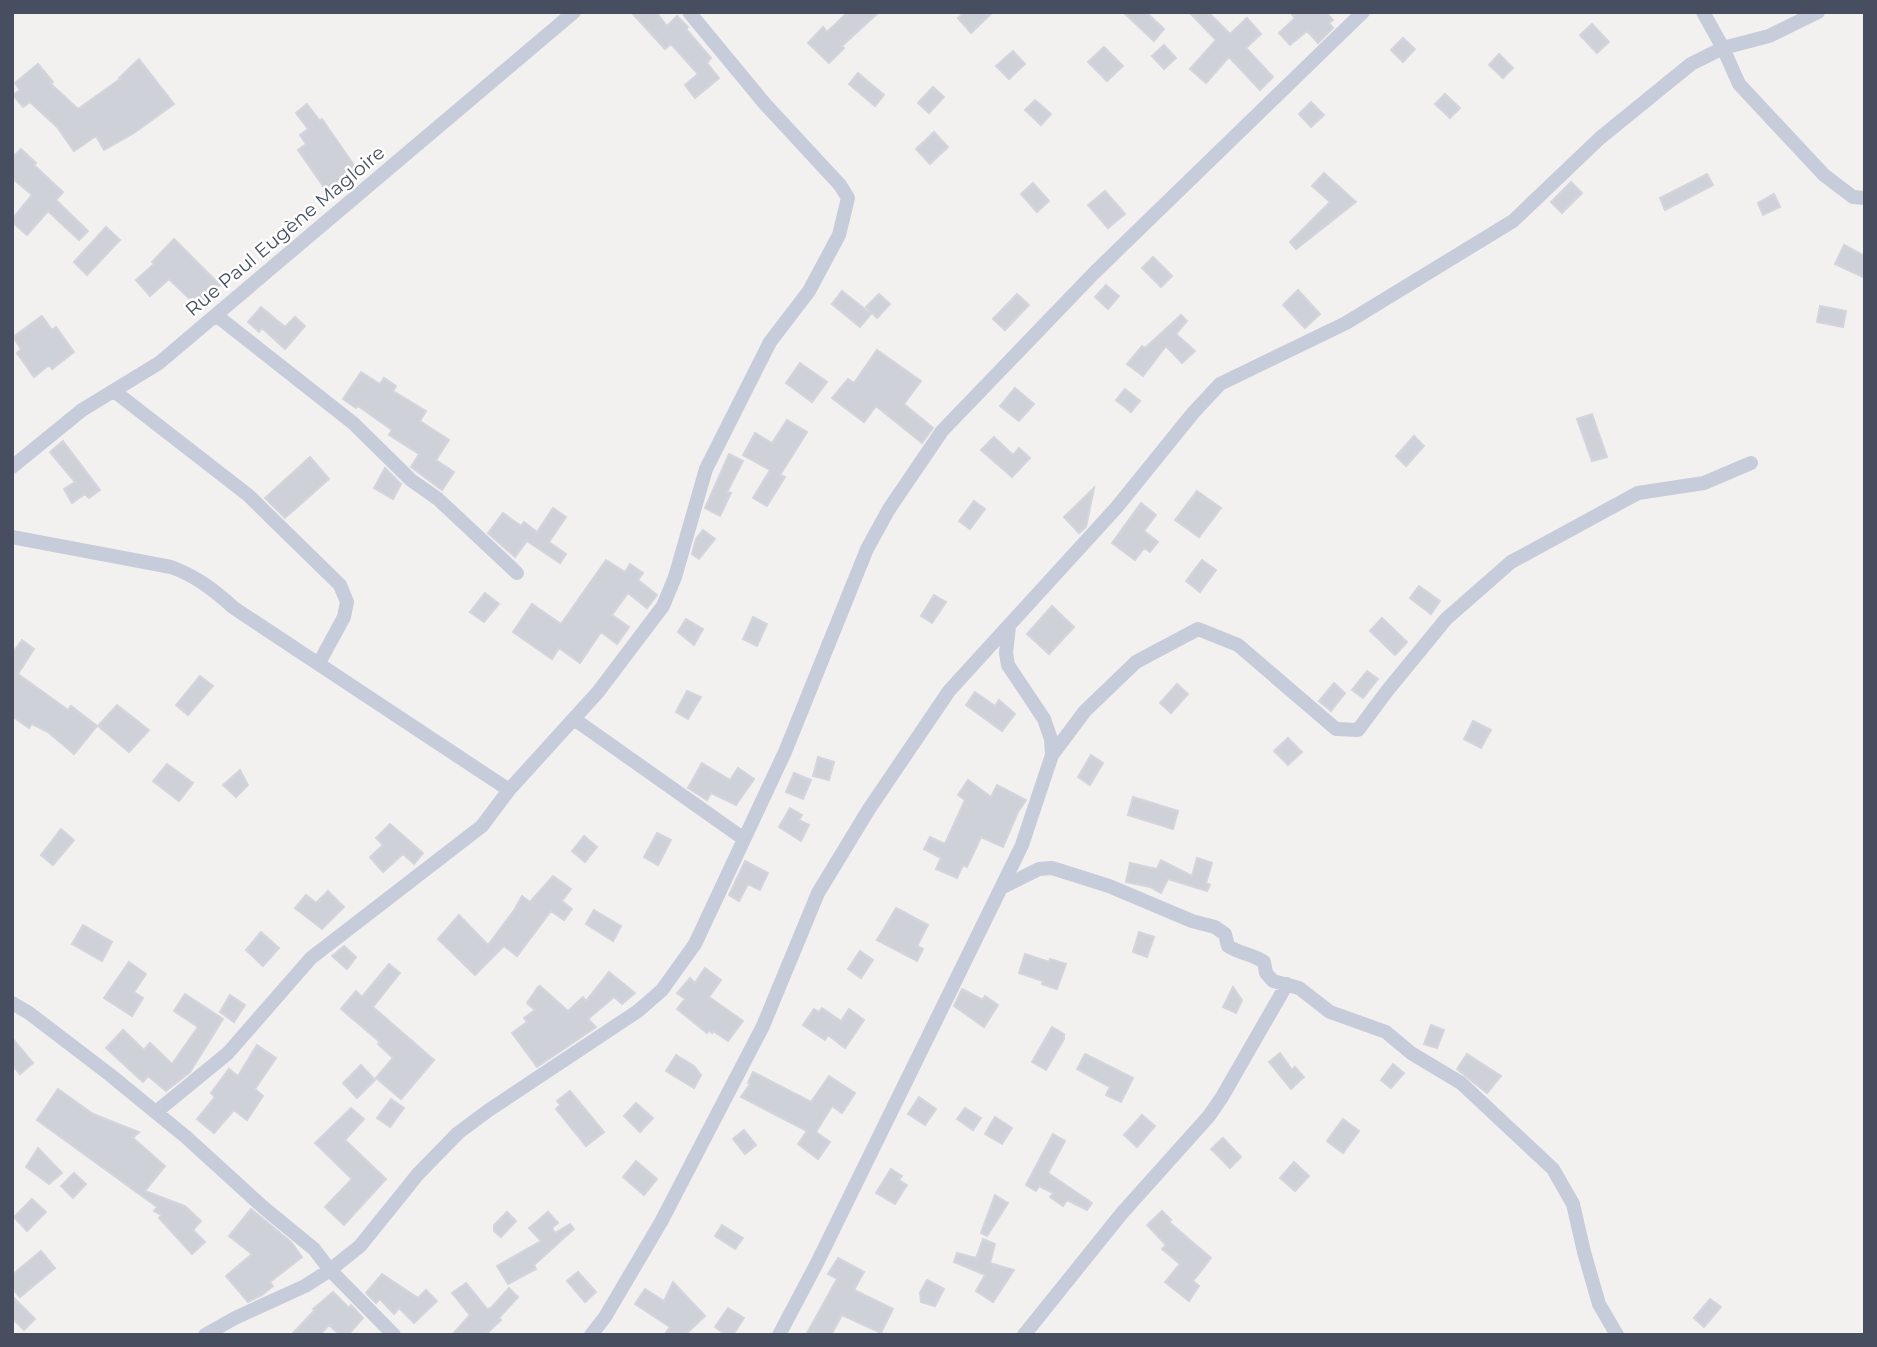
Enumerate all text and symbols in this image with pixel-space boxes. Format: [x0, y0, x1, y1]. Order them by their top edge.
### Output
street label: Rue Paul Eugène Magloire [181, 141, 389, 321]

